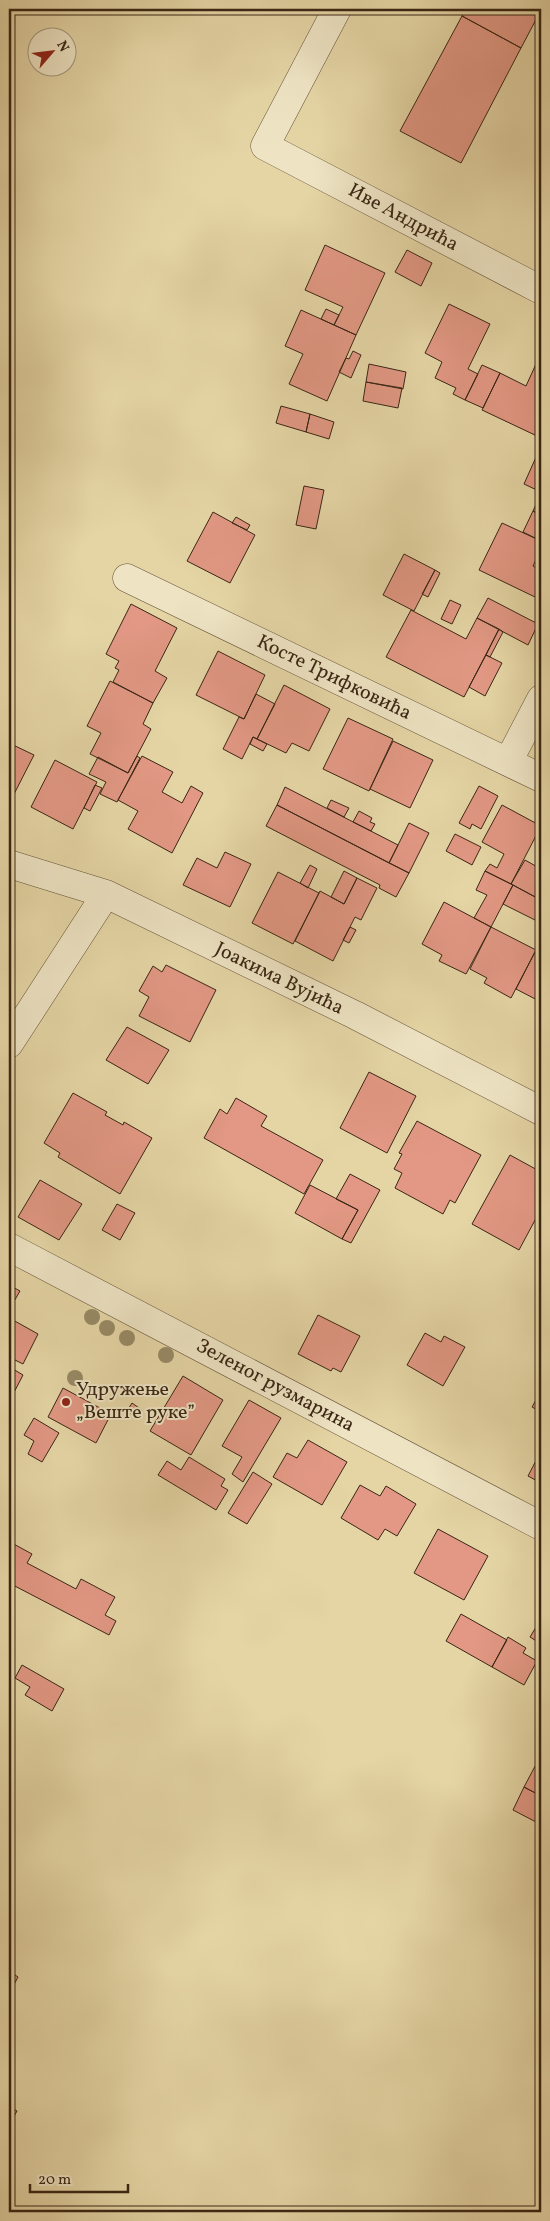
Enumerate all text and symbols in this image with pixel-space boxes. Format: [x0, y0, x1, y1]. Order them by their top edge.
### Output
north arrow [28, 28, 78, 78]
text: N [51, 38, 73, 56]
street label: Иве Андрића [343, 177, 463, 259]
street label: Косте Трифковића [252, 628, 416, 728]
street label: Јоакима Вујића [210, 936, 348, 1022]
street label: Зеленог рузмарина [191, 1332, 359, 1440]
place label: Удружење „Веште руке” [76, 1376, 195, 1427]
marker: Удружење „Веште руке” [60, 1396, 72, 1408]
scale bar [30, 2161, 128, 2193]
text: 20 m [38, 2170, 71, 2191]

